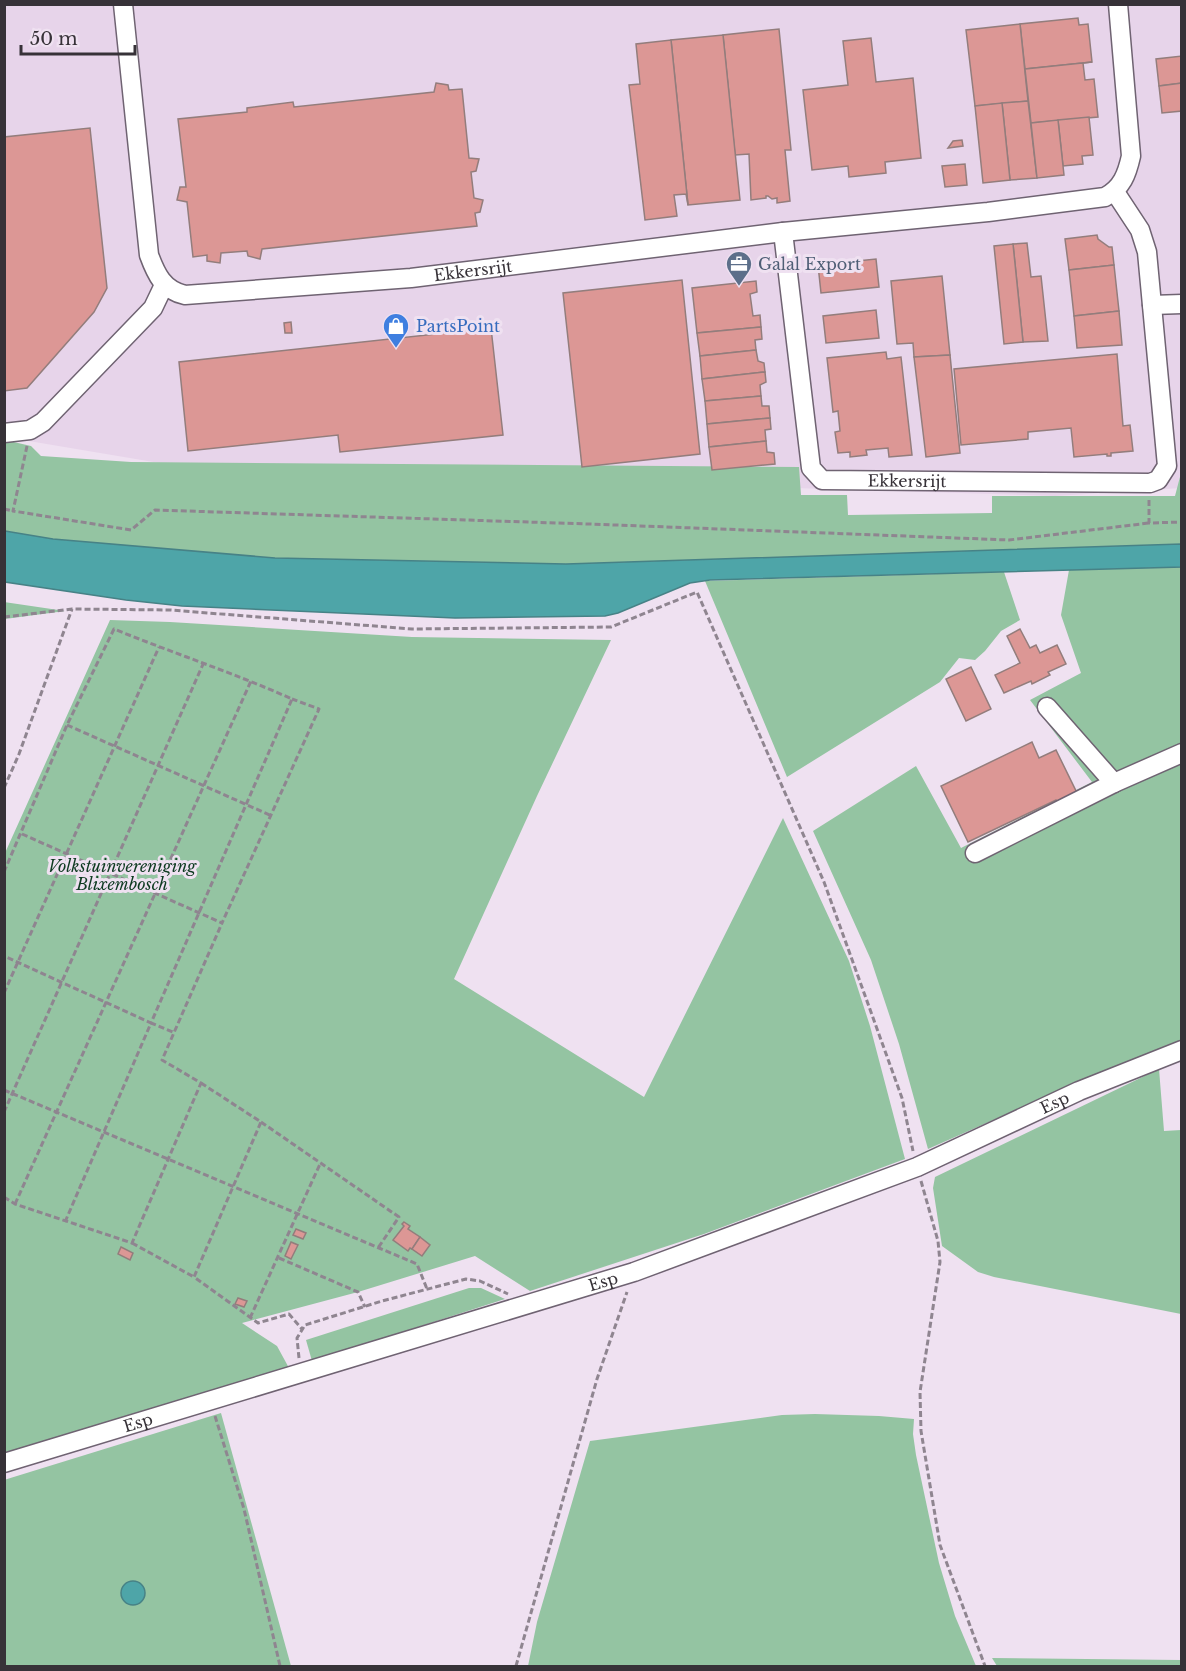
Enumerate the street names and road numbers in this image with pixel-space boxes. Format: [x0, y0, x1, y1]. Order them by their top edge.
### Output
street label: Ekkersrijt [433, 256, 513, 285]
street label: Ekkersrijt [868, 470, 947, 491]
street label: Esp [1037, 1087, 1072, 1118]
street label: Esp [586, 1267, 620, 1295]
street label: Esp [121, 1408, 155, 1436]

